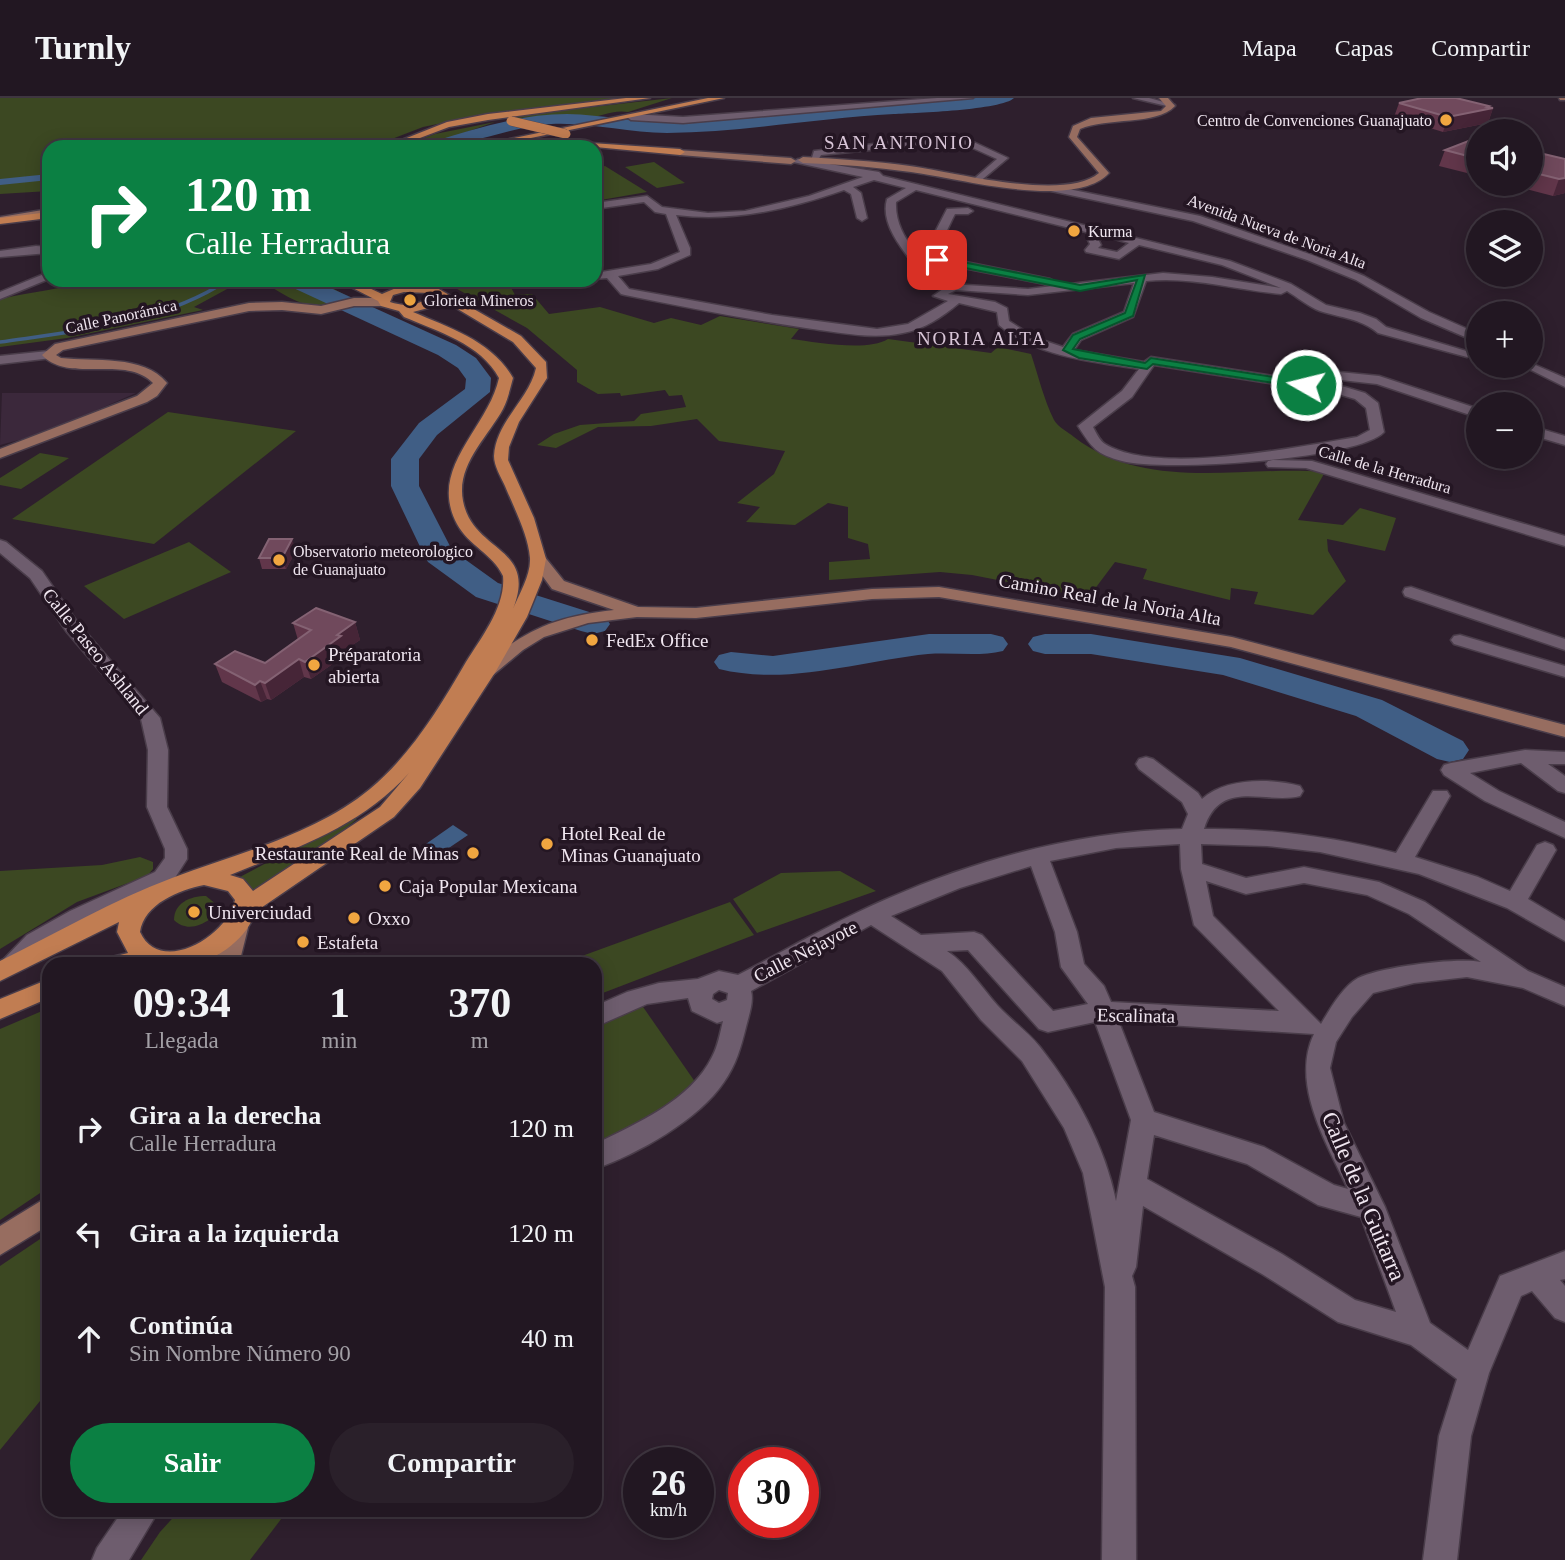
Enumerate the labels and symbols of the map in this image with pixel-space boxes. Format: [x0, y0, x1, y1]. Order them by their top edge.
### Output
place label: Centro de Convenciones Guanajuato [1197, 112, 1432, 130]
marker: Centro de Convenciones Guanajuato [1438, 112, 1454, 128]
district label: SAN ANTONIO [824, 132, 974, 153]
street label: Avenida Nueva de Noria Alta [1185, 191, 1369, 272]
marker: Kurma [1066, 223, 1082, 239]
place label: Kurma [1088, 223, 1132, 240]
pin [907, 230, 967, 290]
marker: Glorieta Mineros [402, 292, 418, 308]
place label: Glorieta Mineros [424, 292, 534, 309]
street label: Calle Panorámica [64, 296, 178, 337]
district label: NORIA ALTA [917, 328, 1047, 349]
position arrow [1269, 348, 1343, 422]
street label: Calle de la Herradura [1317, 442, 1453, 497]
place label: Observatorio meteorologico de Guanajuato [293, 543, 473, 579]
marker: Observatorio meteorologico de Guanajuato [271, 552, 287, 568]
street label: Camino Real de la Noria Alta [997, 570, 1223, 629]
street label: Calle Paseo Ashland [38, 584, 153, 719]
place label: FedEx Office [606, 630, 709, 651]
marker: FedEx Office [584, 632, 600, 648]
place label: Préparatoria abierta [328, 644, 421, 687]
marker: Préparatoria abierta [306, 657, 322, 673]
place label: Hotel Real de Minas Guanajuato [561, 823, 701, 866]
marker: Hotel Real de Minas Guanajuato [539, 836, 555, 852]
place label: Restaurante Real de Minas [255, 843, 459, 864]
marker: Restaurante Real de Minas [465, 845, 481, 861]
place label: Caja Popular Mexicana [399, 876, 578, 897]
marker: Caja Popular Mexicana [377, 878, 393, 894]
place label: Univerciudad [208, 902, 312, 923]
marker: Univerciudad [186, 904, 202, 920]
place label: Oxxo [368, 908, 410, 929]
marker: Oxxo [346, 910, 362, 926]
street label: Calle Nejayote [750, 916, 861, 987]
place label: Estafeta [317, 932, 379, 953]
marker: Estafeta [295, 934, 311, 950]
street label: Escalinata [1097, 1004, 1176, 1027]
street label: Calle de la Guitarra [1317, 1108, 1410, 1284]
speed limit sign: 30 [728, 1447, 819, 1538]

